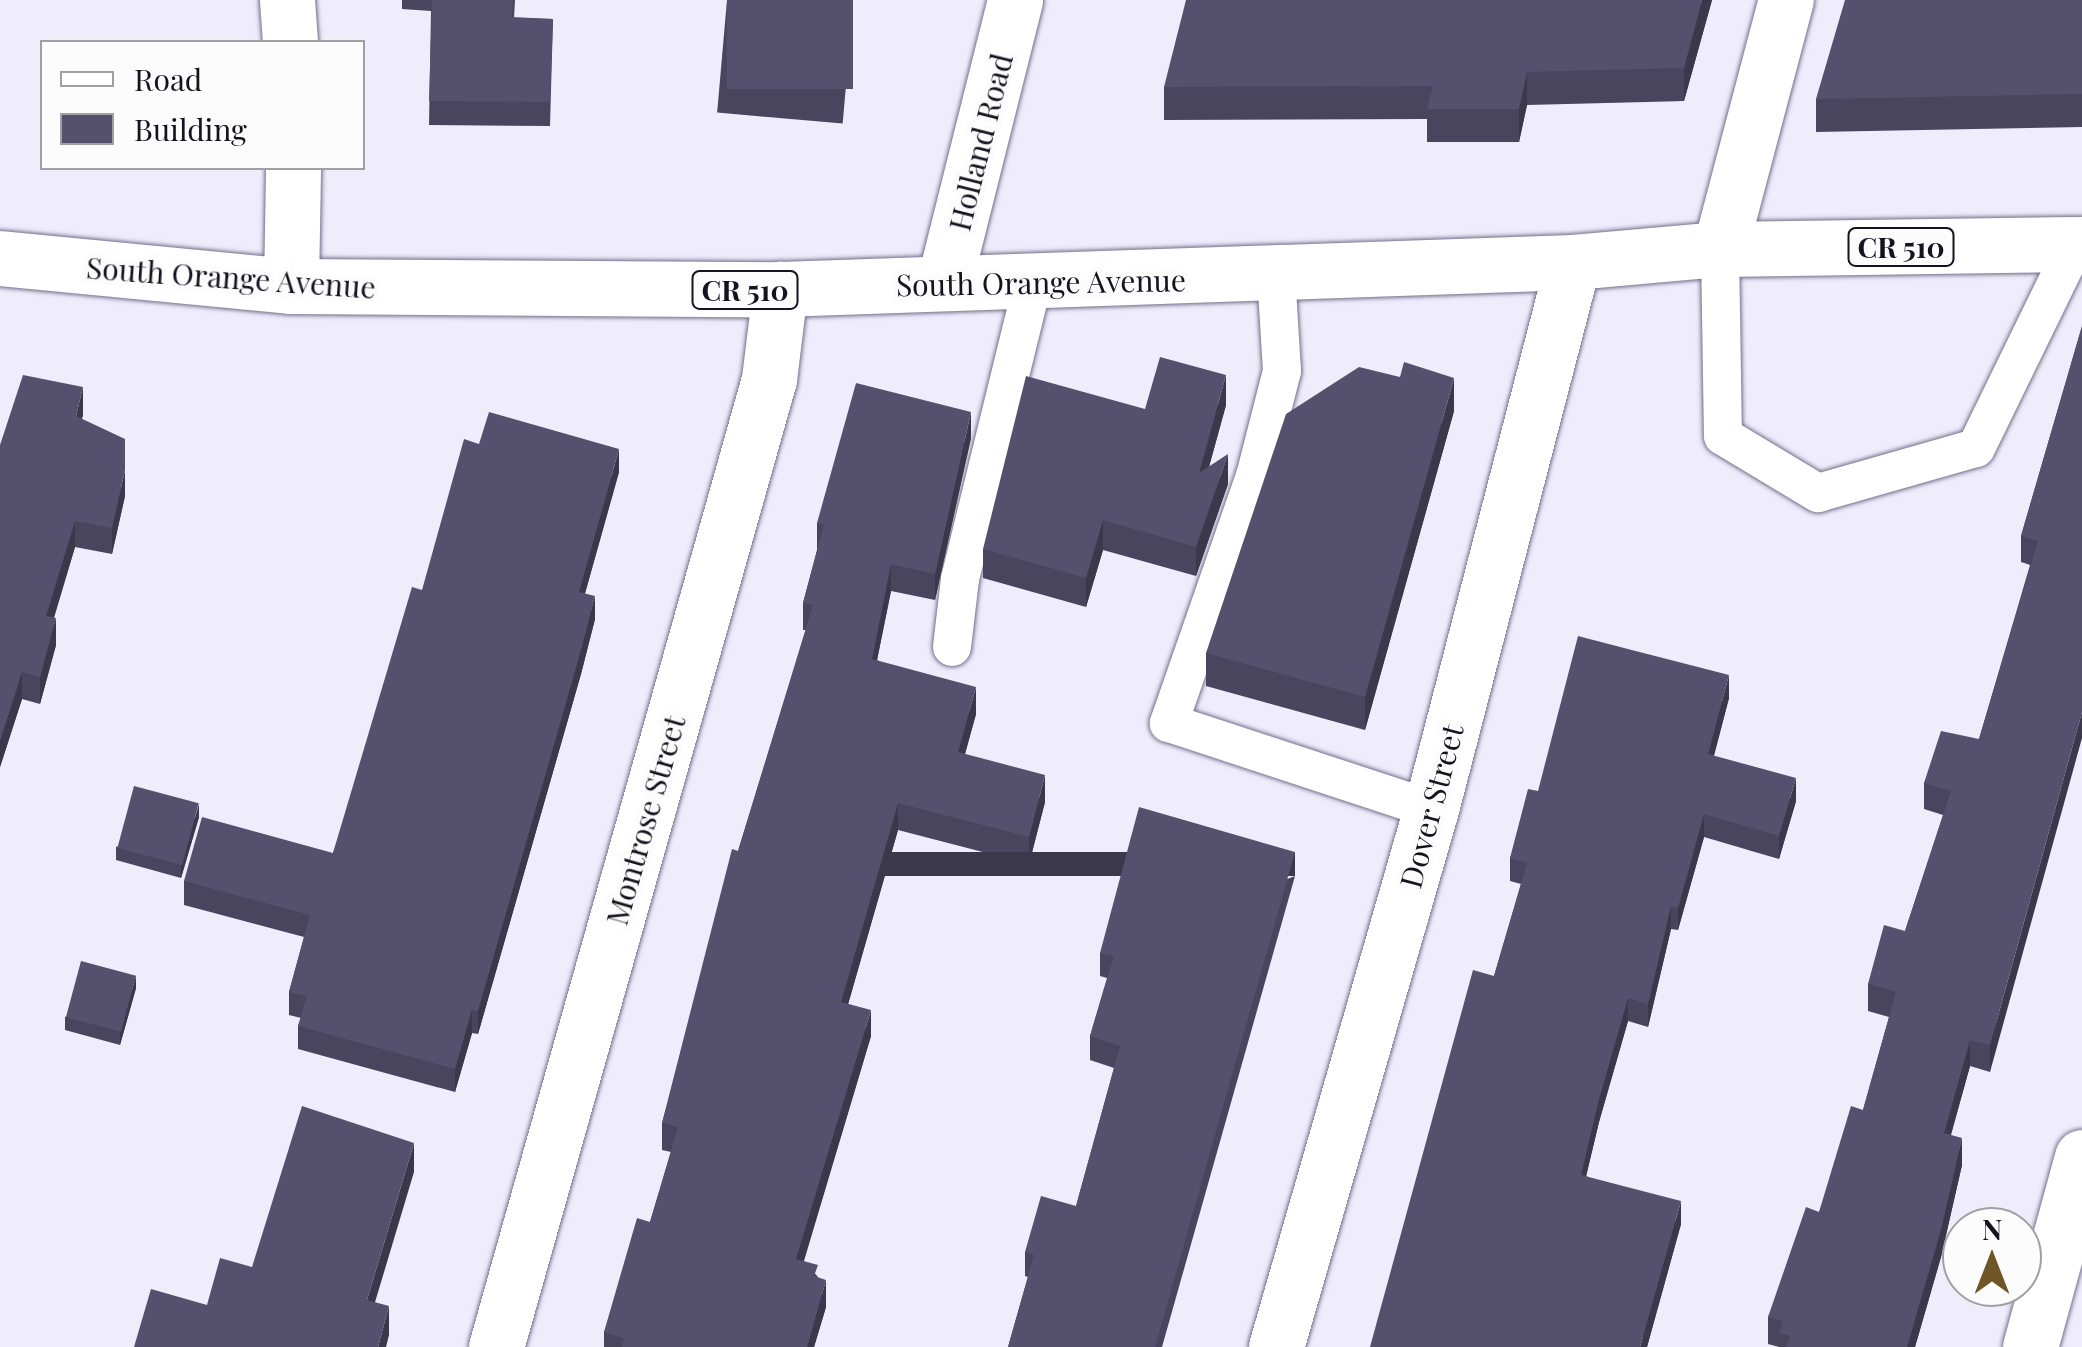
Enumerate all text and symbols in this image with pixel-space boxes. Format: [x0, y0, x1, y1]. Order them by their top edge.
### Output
legend [40, 40, 365, 170]
street label: Holland Road [941, 50, 1019, 234]
text: Road [134, 59, 202, 99]
text: Building [134, 109, 247, 149]
road number: CR 510 [1846, 224, 1956, 270]
street label: South Orange Avenue [85, 249, 377, 305]
street label: South Orange Avenue [895, 261, 1187, 303]
road number: CR 510 [690, 267, 800, 313]
street label: Montrose Street [598, 711, 692, 929]
street label: Dover Street [1392, 720, 1470, 892]
north arrow [1942, 1207, 2042, 1307]
text: N [1982, 1210, 2002, 1247]

